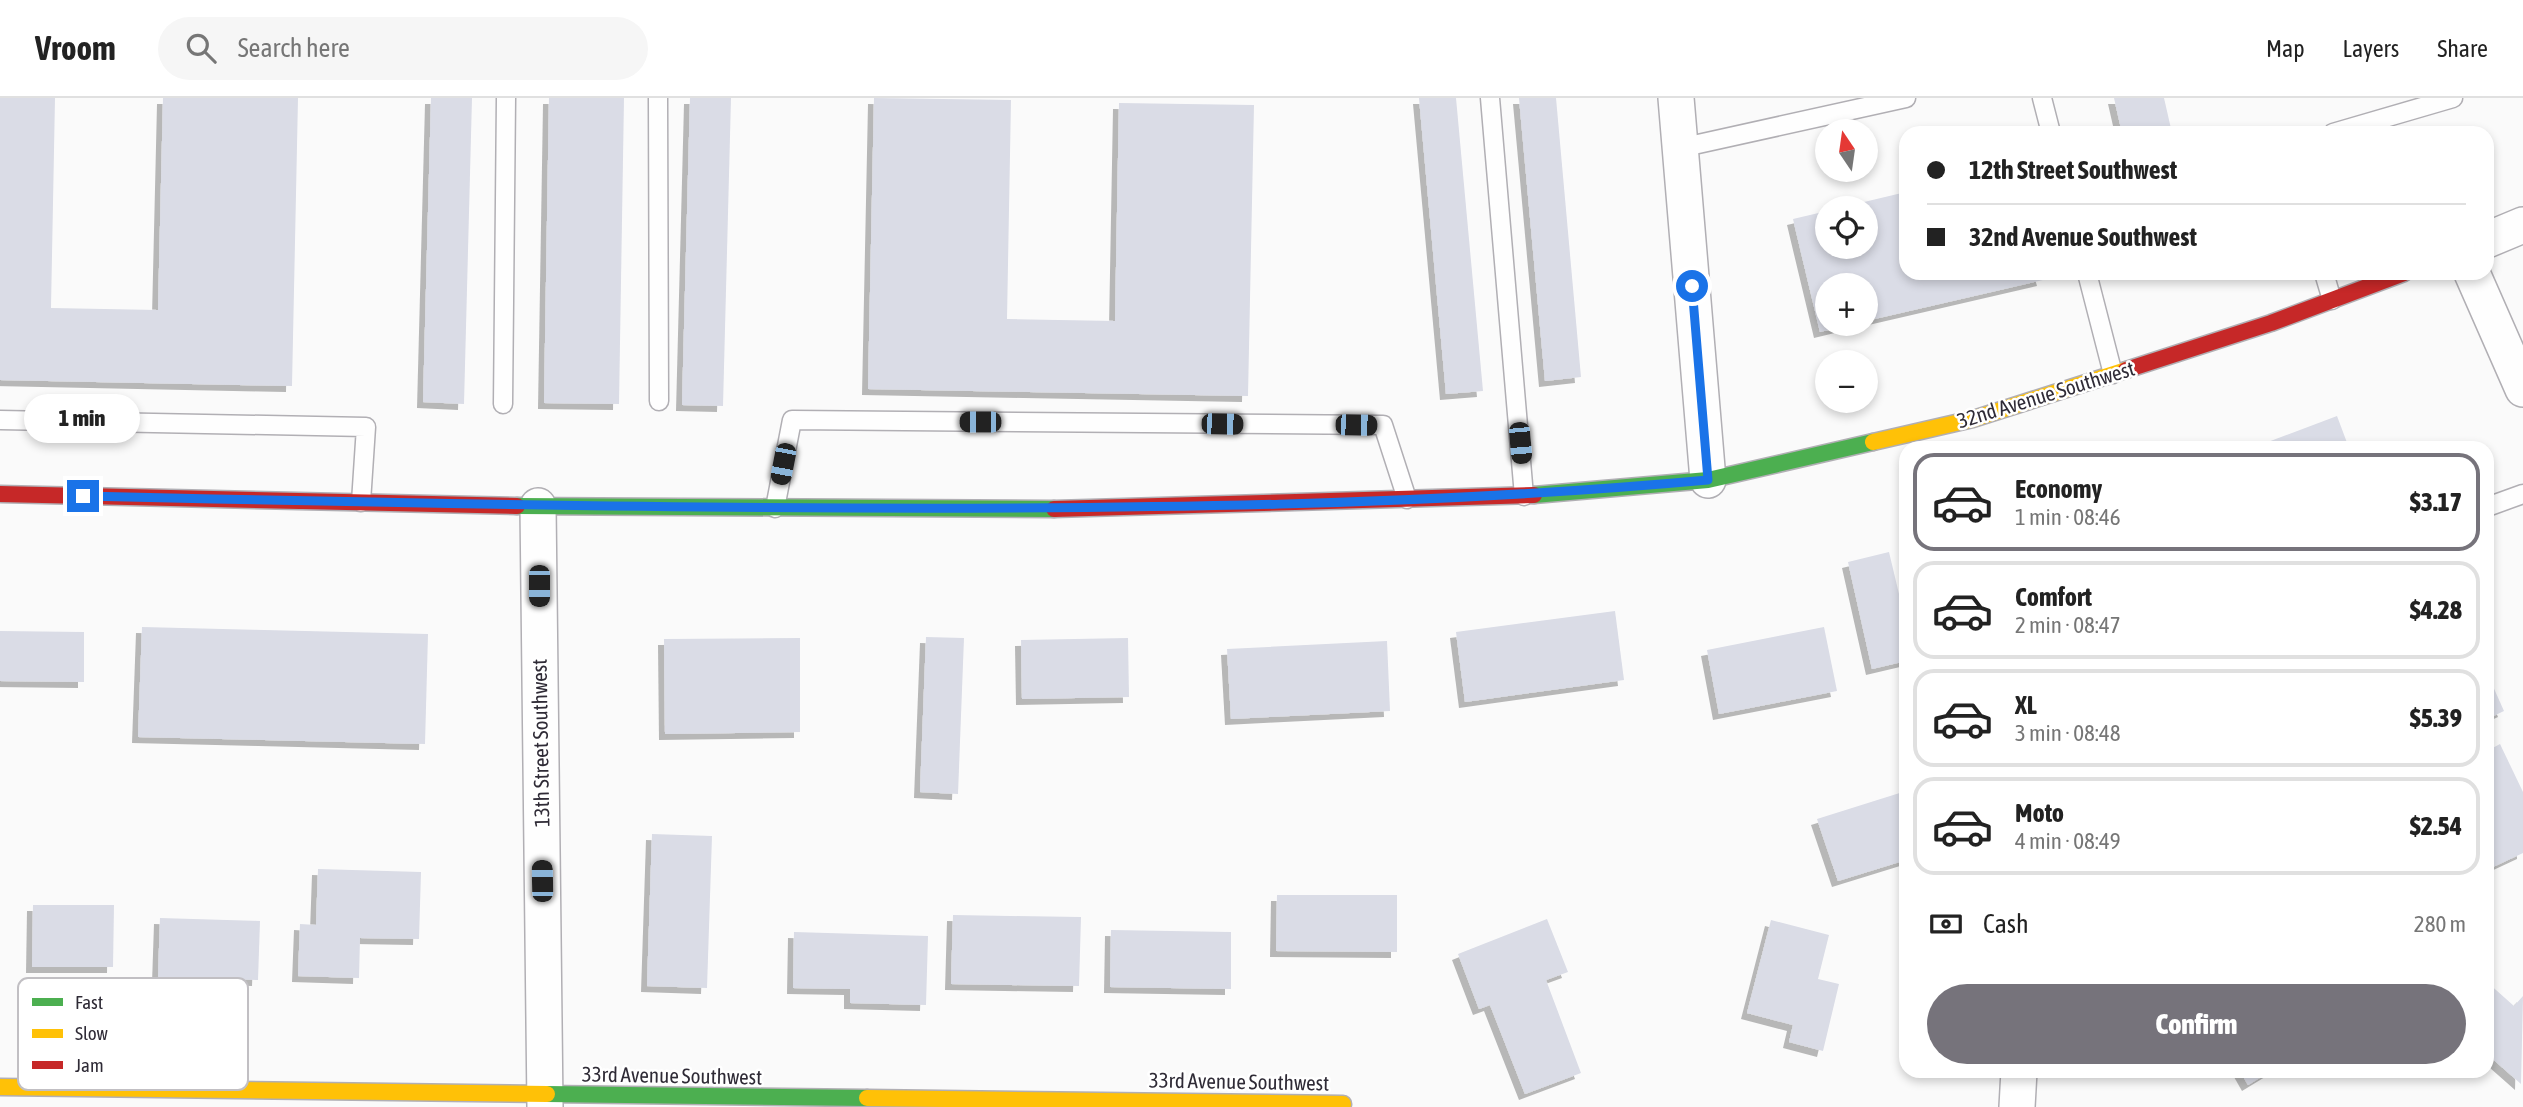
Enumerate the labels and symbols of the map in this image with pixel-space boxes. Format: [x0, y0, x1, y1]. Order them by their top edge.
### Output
north arrow [1815, 119, 1878, 182]
route start [1676, 270, 1708, 302]
street label: 32nd Avenue Southwest [1954, 356, 2137, 432]
callout: 1 min [25, 394, 141, 444]
car [960, 412, 1002, 433]
car [1201, 413, 1244, 435]
car [1335, 414, 1378, 436]
car [1508, 421, 1533, 465]
car [769, 441, 798, 487]
route end [67, 480, 99, 512]
car [529, 565, 550, 607]
street label: 13th Street Southwest [527, 659, 553, 827]
car [532, 860, 553, 902]
legend [18, 978, 248, 1090]
text: Fast [75, 991, 103, 1013]
text: Slow [75, 1022, 109, 1044]
text: Jam [75, 1054, 104, 1076]
street label: 33rd Avenue Southwest [582, 1061, 762, 1089]
street label: 33rd Avenue Southwest [1149, 1067, 1329, 1095]

